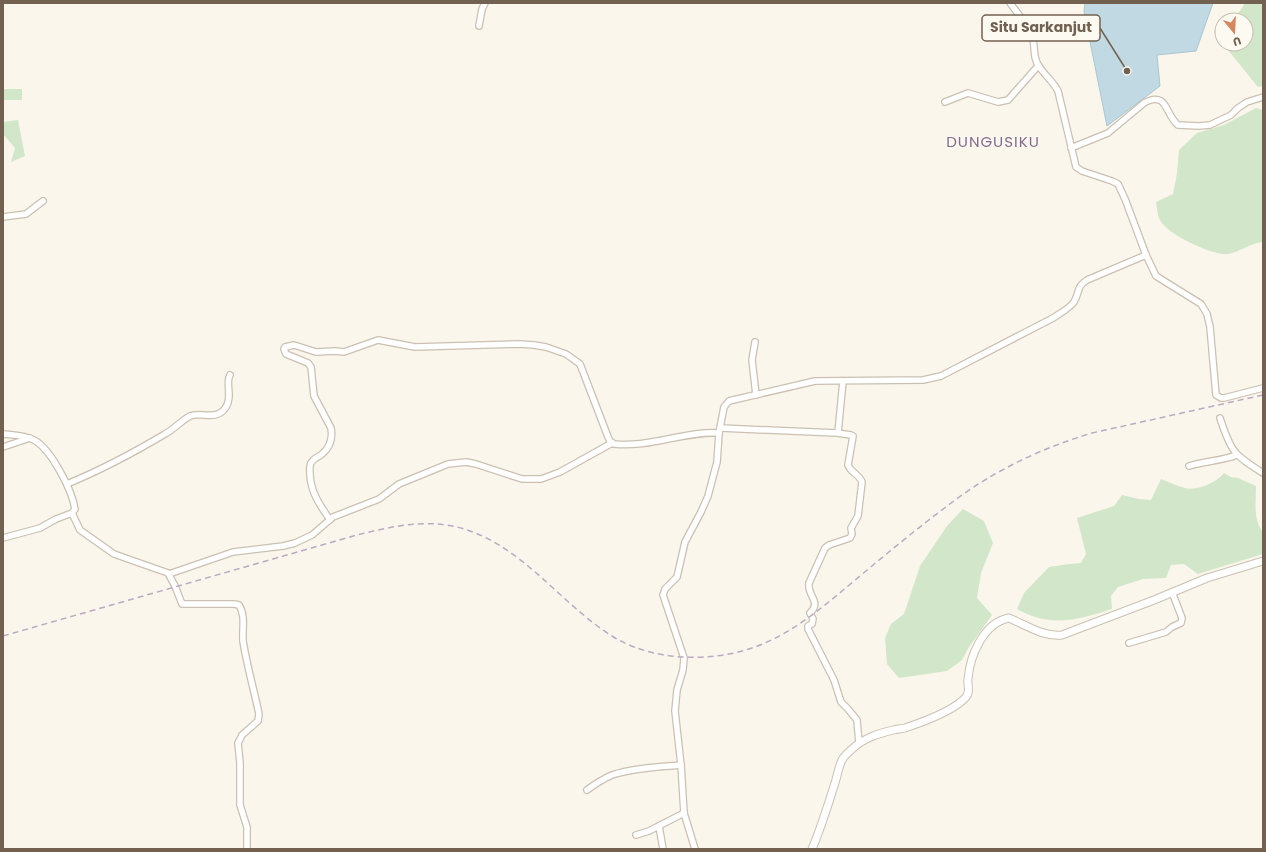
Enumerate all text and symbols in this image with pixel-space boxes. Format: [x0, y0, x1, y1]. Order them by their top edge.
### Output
north arrow [1214, 12, 1254, 52]
callout: Situ Sarkanjut [982, 15, 1100, 41]
text: Situ Sarkanjut [990, 17, 1092, 37]
text: U [1231, 33, 1243, 50]
district label: DUNGUSIKU [946, 131, 1040, 152]

